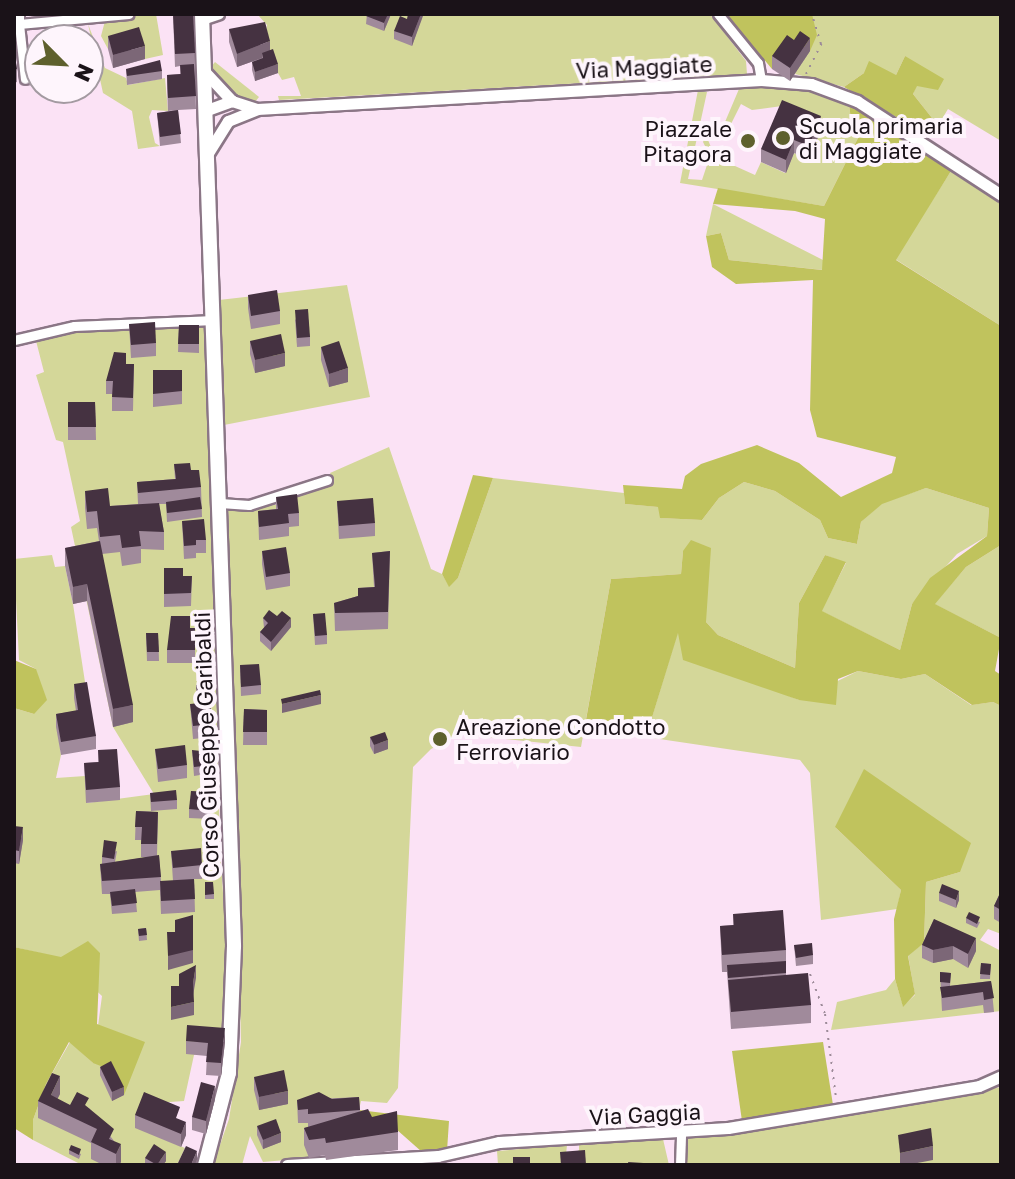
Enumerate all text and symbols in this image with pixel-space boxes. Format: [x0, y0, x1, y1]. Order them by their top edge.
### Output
north arrow [24, 24, 104, 104]
street label: Via Maggiate [575, 50, 713, 84]
text: N [69, 60, 100, 86]
place label: Scuola primaria di Maggiate [799, 112, 963, 164]
place label: Piazzale Pitagora [643, 115, 732, 166]
marker: Scuola primaria di Maggiate [774, 129, 792, 147]
marker: Piazzale Pitagora [739, 132, 757, 150]
street label: Corso Giuseppe Garibaldi [188, 612, 224, 878]
place label: Areazione Condotto Ferroviario [456, 713, 665, 764]
marker: Areazione Condotto Ferroviario [431, 730, 449, 748]
street label: Via Gaggia [588, 1098, 702, 1130]

